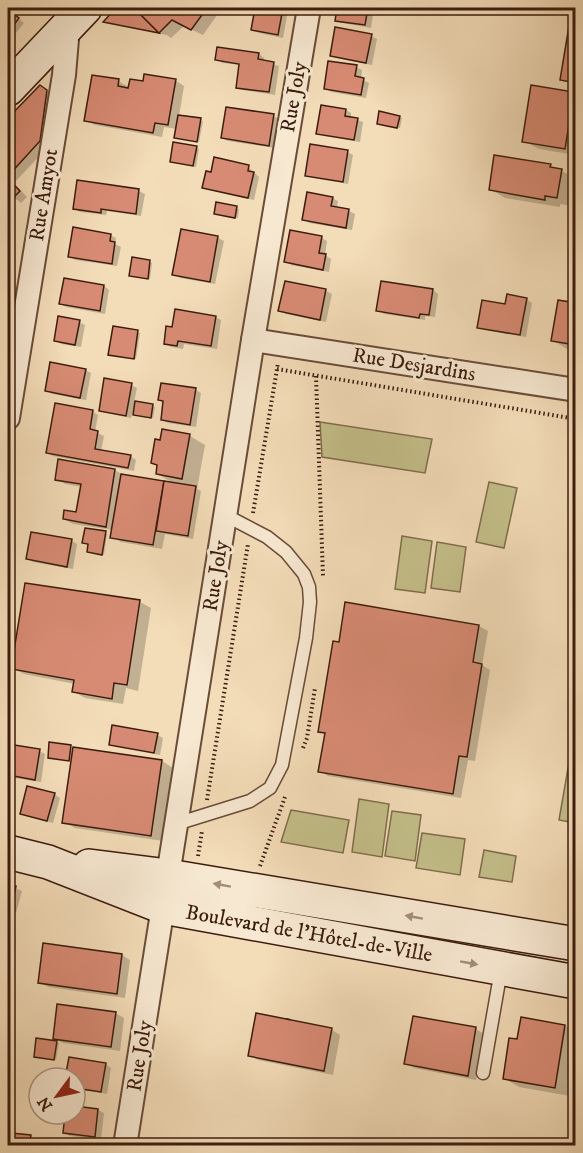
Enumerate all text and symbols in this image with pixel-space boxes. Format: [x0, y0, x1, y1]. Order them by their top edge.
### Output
street label: Rue Joly [275, 59, 313, 134]
street label: Rue Amyot [24, 147, 64, 243]
street label: Rue Desjardins [351, 342, 477, 388]
street label: Rue Joly [198, 538, 235, 613]
one-way arrow [212, 880, 231, 889]
street label: Boulevard de l'Hôtel-de-Ville [184, 899, 435, 969]
one-way arrow [405, 912, 424, 921]
one-way arrow [460, 959, 479, 968]
street label: Rue Joly [122, 1018, 159, 1093]
north arrow [27, 1066, 87, 1126]
text: N [33, 1093, 57, 1115]

